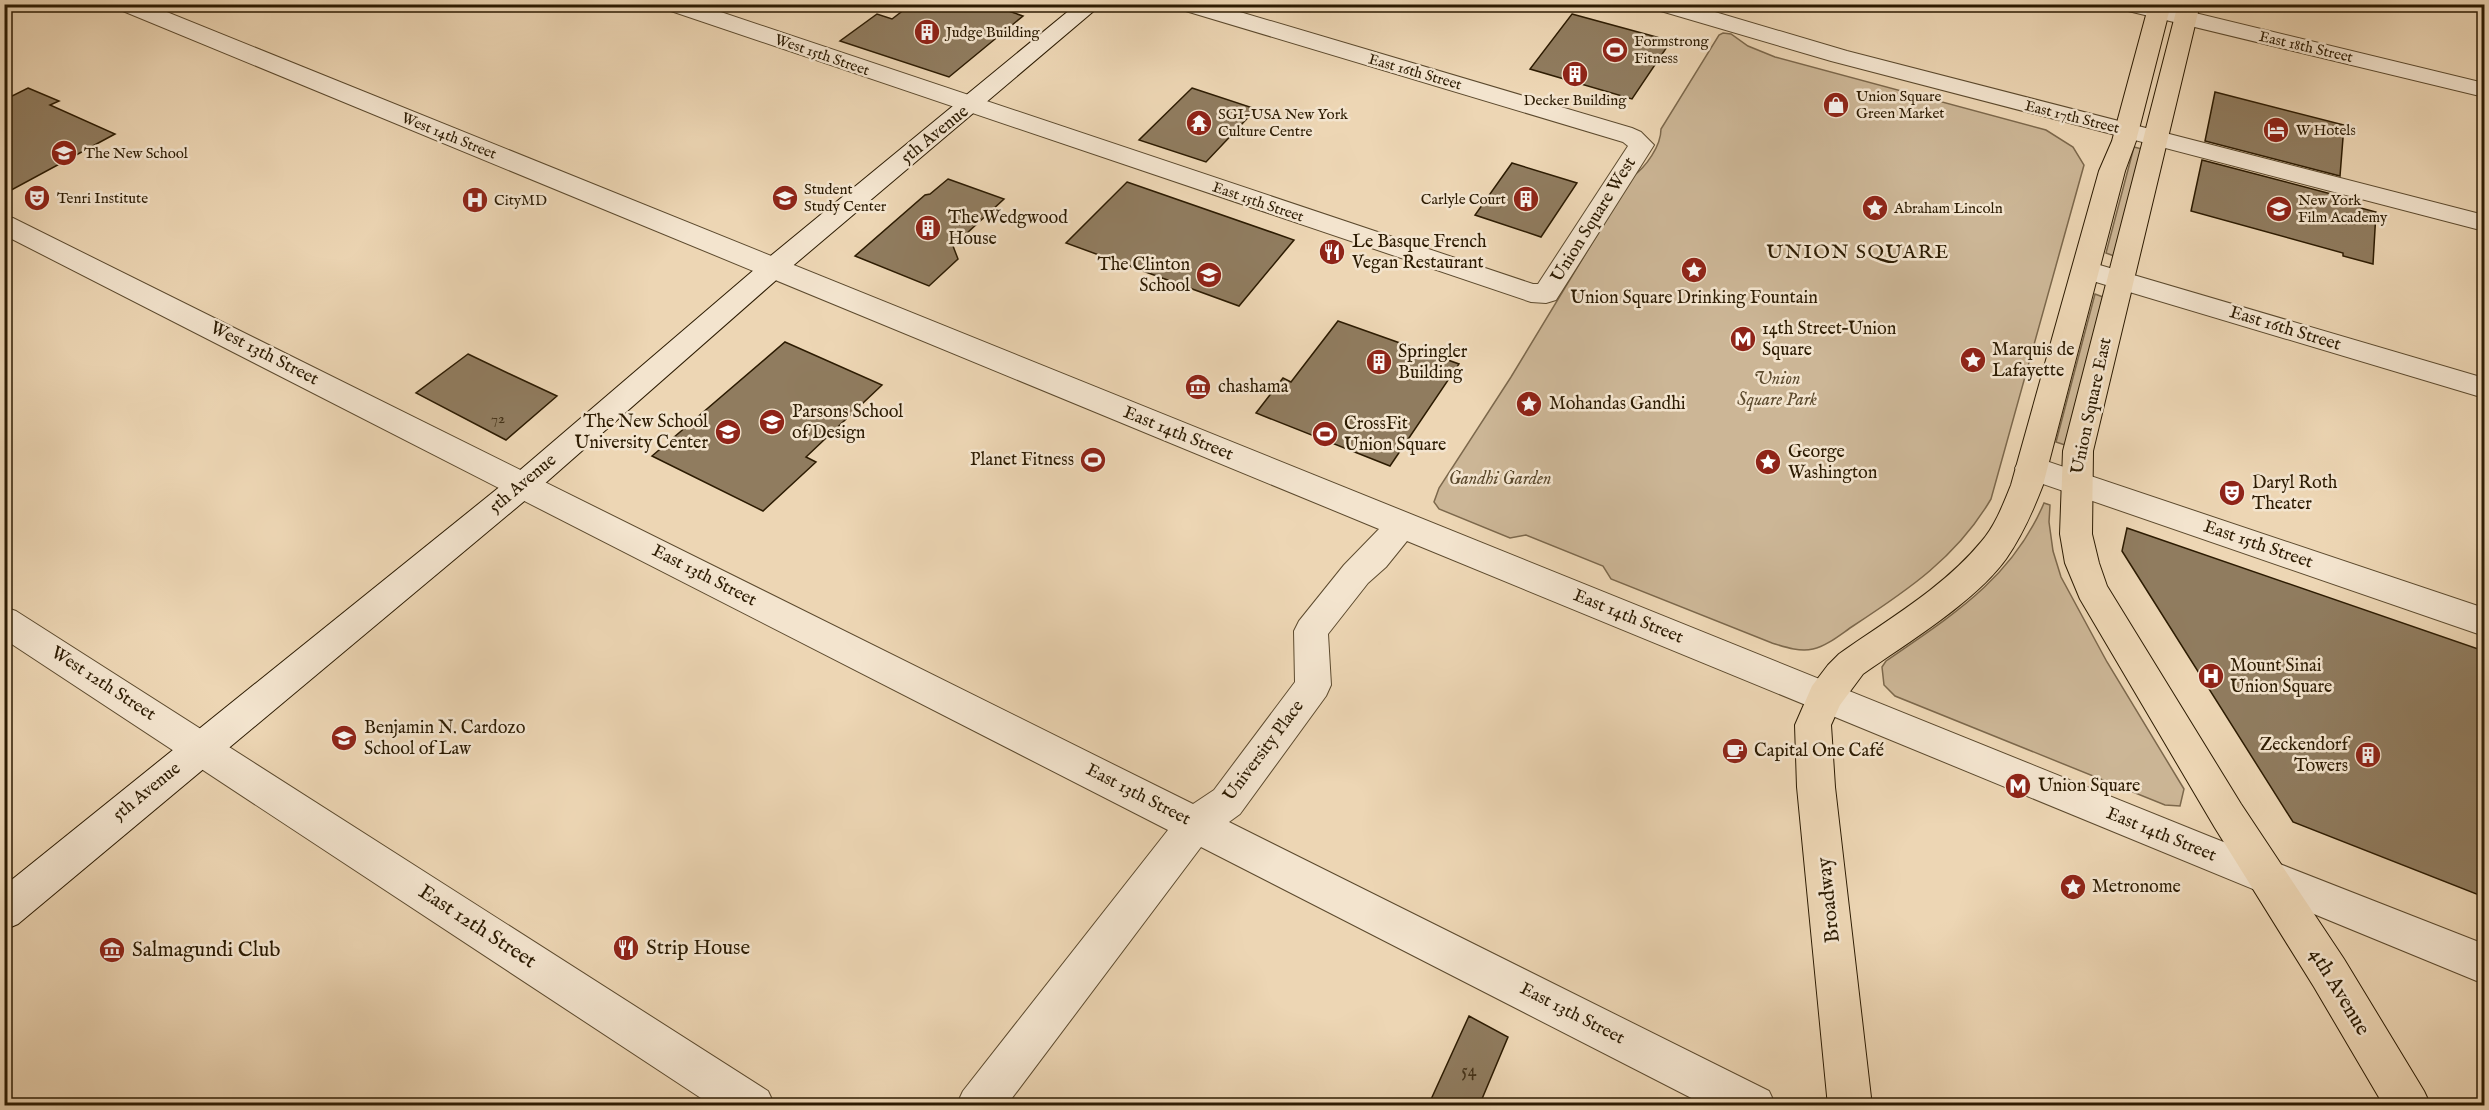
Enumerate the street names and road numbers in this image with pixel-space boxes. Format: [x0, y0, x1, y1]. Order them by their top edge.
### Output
street label: East 18th Street [2257, 27, 2355, 67]
street label: West 15th Street [772, 30, 872, 80]
street label: East 16th Street [1366, 50, 1464, 94]
street label: East 17th Street [2023, 96, 2121, 138]
street label: 5th Avenue [896, 101, 974, 169]
street label: West 14th Street [399, 108, 499, 164]
street label: Union Square West [1546, 153, 1642, 287]
street label: East 15th Street [1210, 178, 1306, 226]
street label: East 16th Street [2226, 301, 2344, 357]
street label: West 13th Street [206, 317, 322, 391]
street label: Union Square East [2066, 336, 2118, 476]
street label: East 14th Street [1120, 401, 1236, 467]
street label: 5th Avenue [484, 449, 562, 519]
street label: East 15th Street [2200, 516, 2316, 574]
street label: East 13th Street [648, 540, 760, 612]
street label: East 14th Street [1570, 584, 1686, 650]
street label: West 12th Street [46, 642, 160, 726]
street label: University Place [1218, 696, 1310, 806]
street label: 5th Avenue [108, 758, 186, 826]
street label: East 13th Street [1082, 759, 1194, 831]
street label: East 14th Street [2103, 802, 2219, 868]
street label: Broadway [1811, 855, 1847, 944]
street label: East 12th Street [413, 879, 541, 975]
street label: 4th Avenue [2302, 943, 2376, 1041]
street label: East 13th Street [1516, 978, 1628, 1050]

